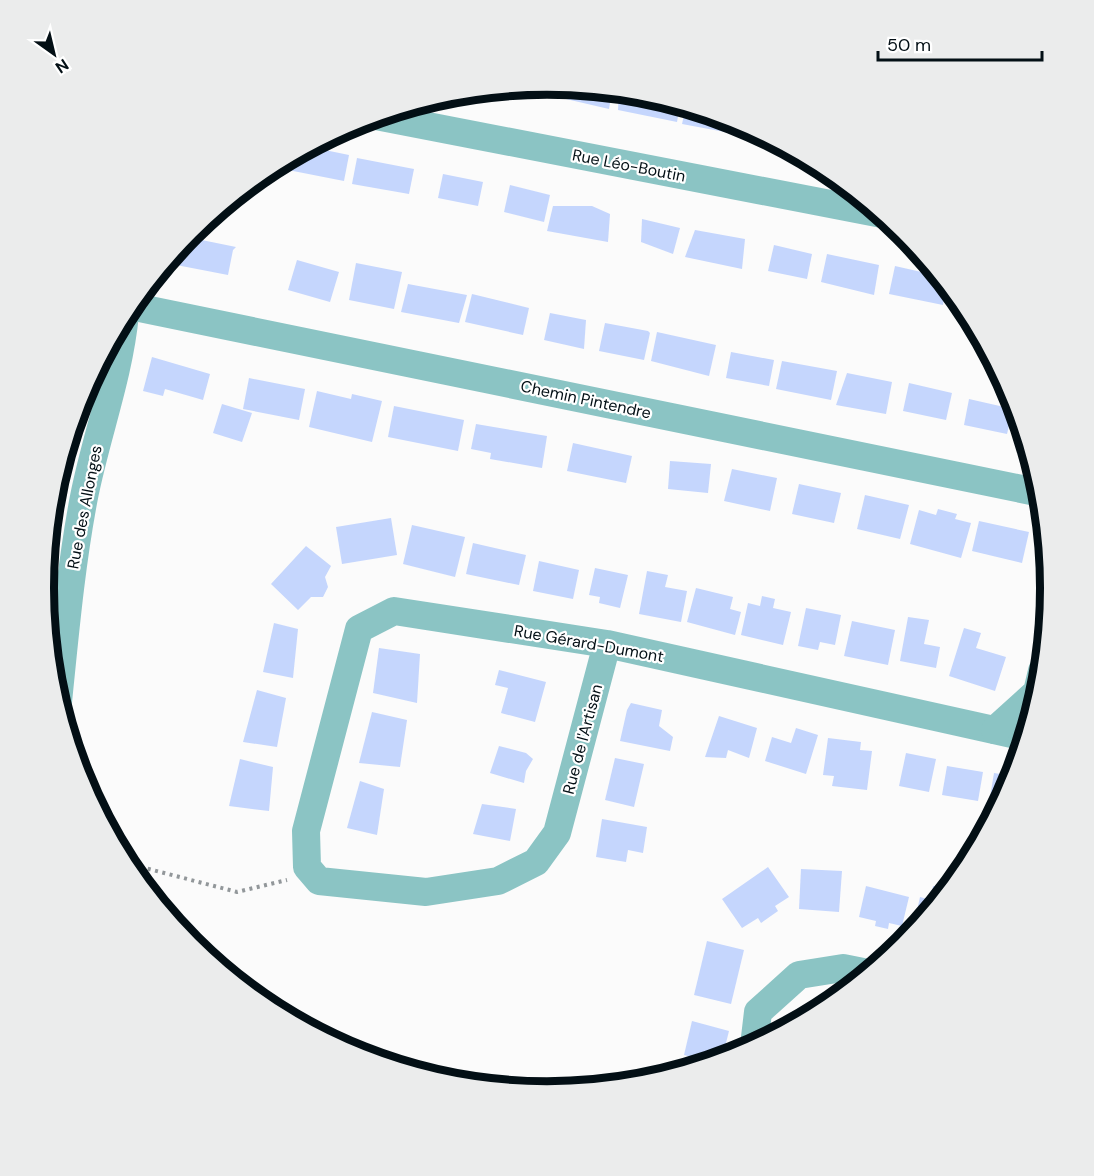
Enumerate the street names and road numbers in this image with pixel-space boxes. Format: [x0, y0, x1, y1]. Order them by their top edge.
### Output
street label: Rue Léo-Boutin [570, 144, 687, 187]
street label: Chemin Pintendre [519, 375, 653, 424]
street label: Rue des Allonges [62, 443, 107, 571]
street label: Rue Gérard-Dumont [512, 620, 665, 667]
street label: Rue de l'Artisan [558, 682, 607, 796]

